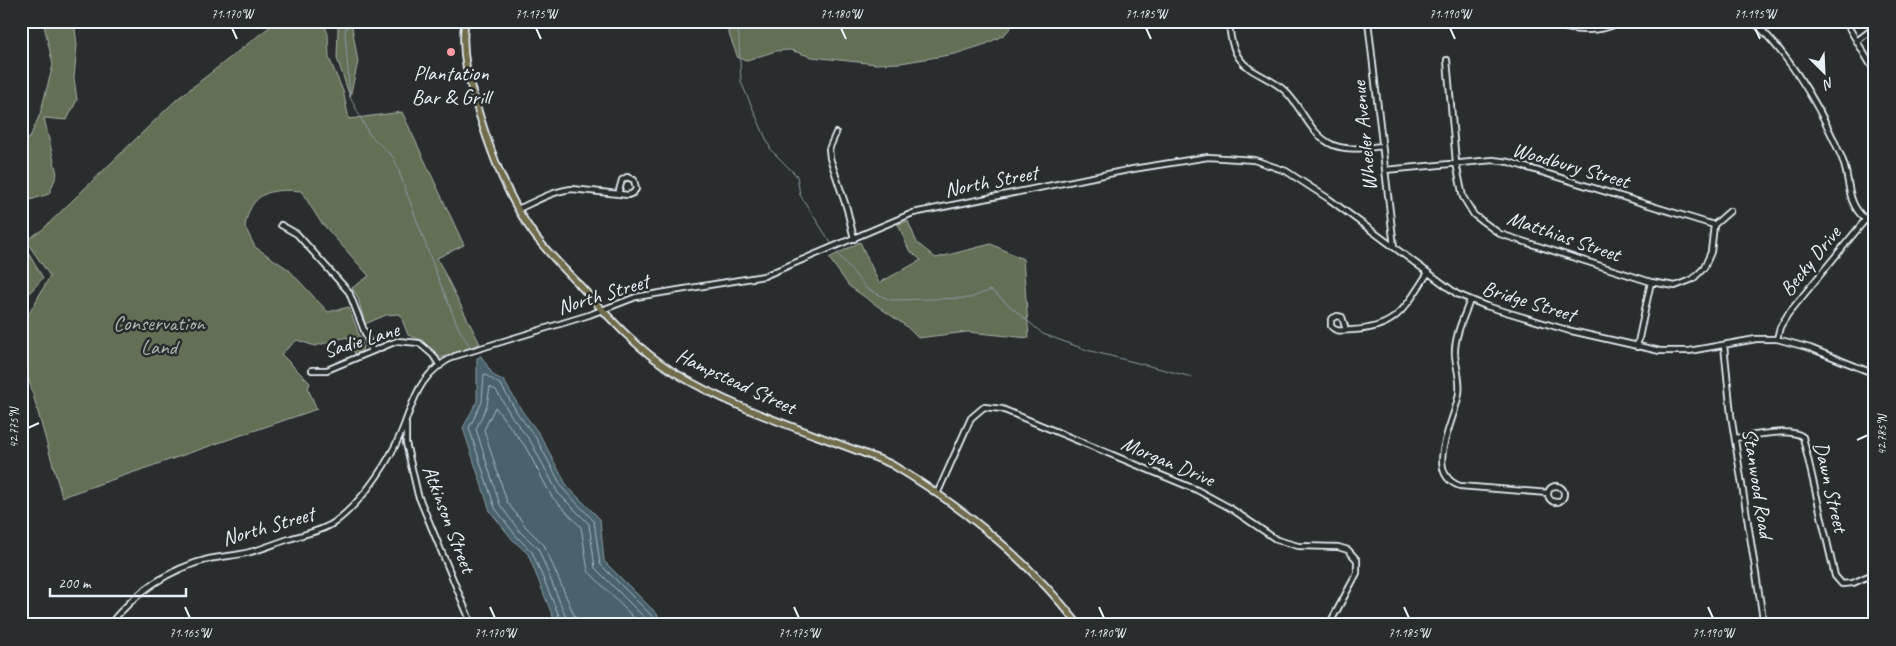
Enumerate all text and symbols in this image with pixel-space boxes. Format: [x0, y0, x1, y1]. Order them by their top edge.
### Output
text: 71.170°W [211, 6, 255, 22]
text: 71.175°W [515, 6, 559, 22]
text: 71.180°W [820, 6, 864, 22]
text: 71.185°W [1125, 6, 1169, 22]
text: 71.190°W [1429, 6, 1473, 22]
text: 71.195°W [1734, 6, 1778, 22]
marker: Plantation Bar & Grill [445, 46, 457, 58]
north arrow [1798, 48, 1848, 98]
place label: Plantation Bar & Grill [412, 60, 494, 110]
text: N [1820, 74, 1837, 94]
street label: Wheeler Avenue [1345, 79, 1383, 192]
street label: Woodbury Street [1510, 136, 1634, 195]
street label: North Street [942, 159, 1043, 203]
street label: Matthias Street [1504, 205, 1626, 268]
street label: Becky Drive [1774, 220, 1847, 301]
street label: North Street [554, 267, 655, 320]
street label: Bridge Street [1479, 275, 1582, 328]
park label: Conservation Land [113, 310, 206, 360]
street label: Sadie Lane [320, 316, 403, 364]
street label: Hampstead Street [672, 342, 802, 421]
text: 42.775°N [6, 406, 22, 448]
text: 42.785°N [1874, 413, 1890, 455]
street label: Stanwood Road [1737, 426, 1780, 543]
street label: Morgan Drive [1118, 430, 1220, 493]
street label: Dawn Street [1808, 439, 1854, 537]
street label: Atkinson Street [417, 462, 482, 578]
street label: North Street [219, 500, 320, 552]
scale bar [50, 566, 186, 598]
text: 200 m [58, 574, 92, 593]
text: 71.165°W [169, 625, 213, 641]
text: 71.170°W [474, 625, 518, 641]
text: 71.175°W [778, 625, 822, 641]
text: 71.180°W [1083, 625, 1127, 641]
text: 71.185°W [1388, 625, 1432, 641]
text: 71.190°W [1692, 625, 1736, 641]

